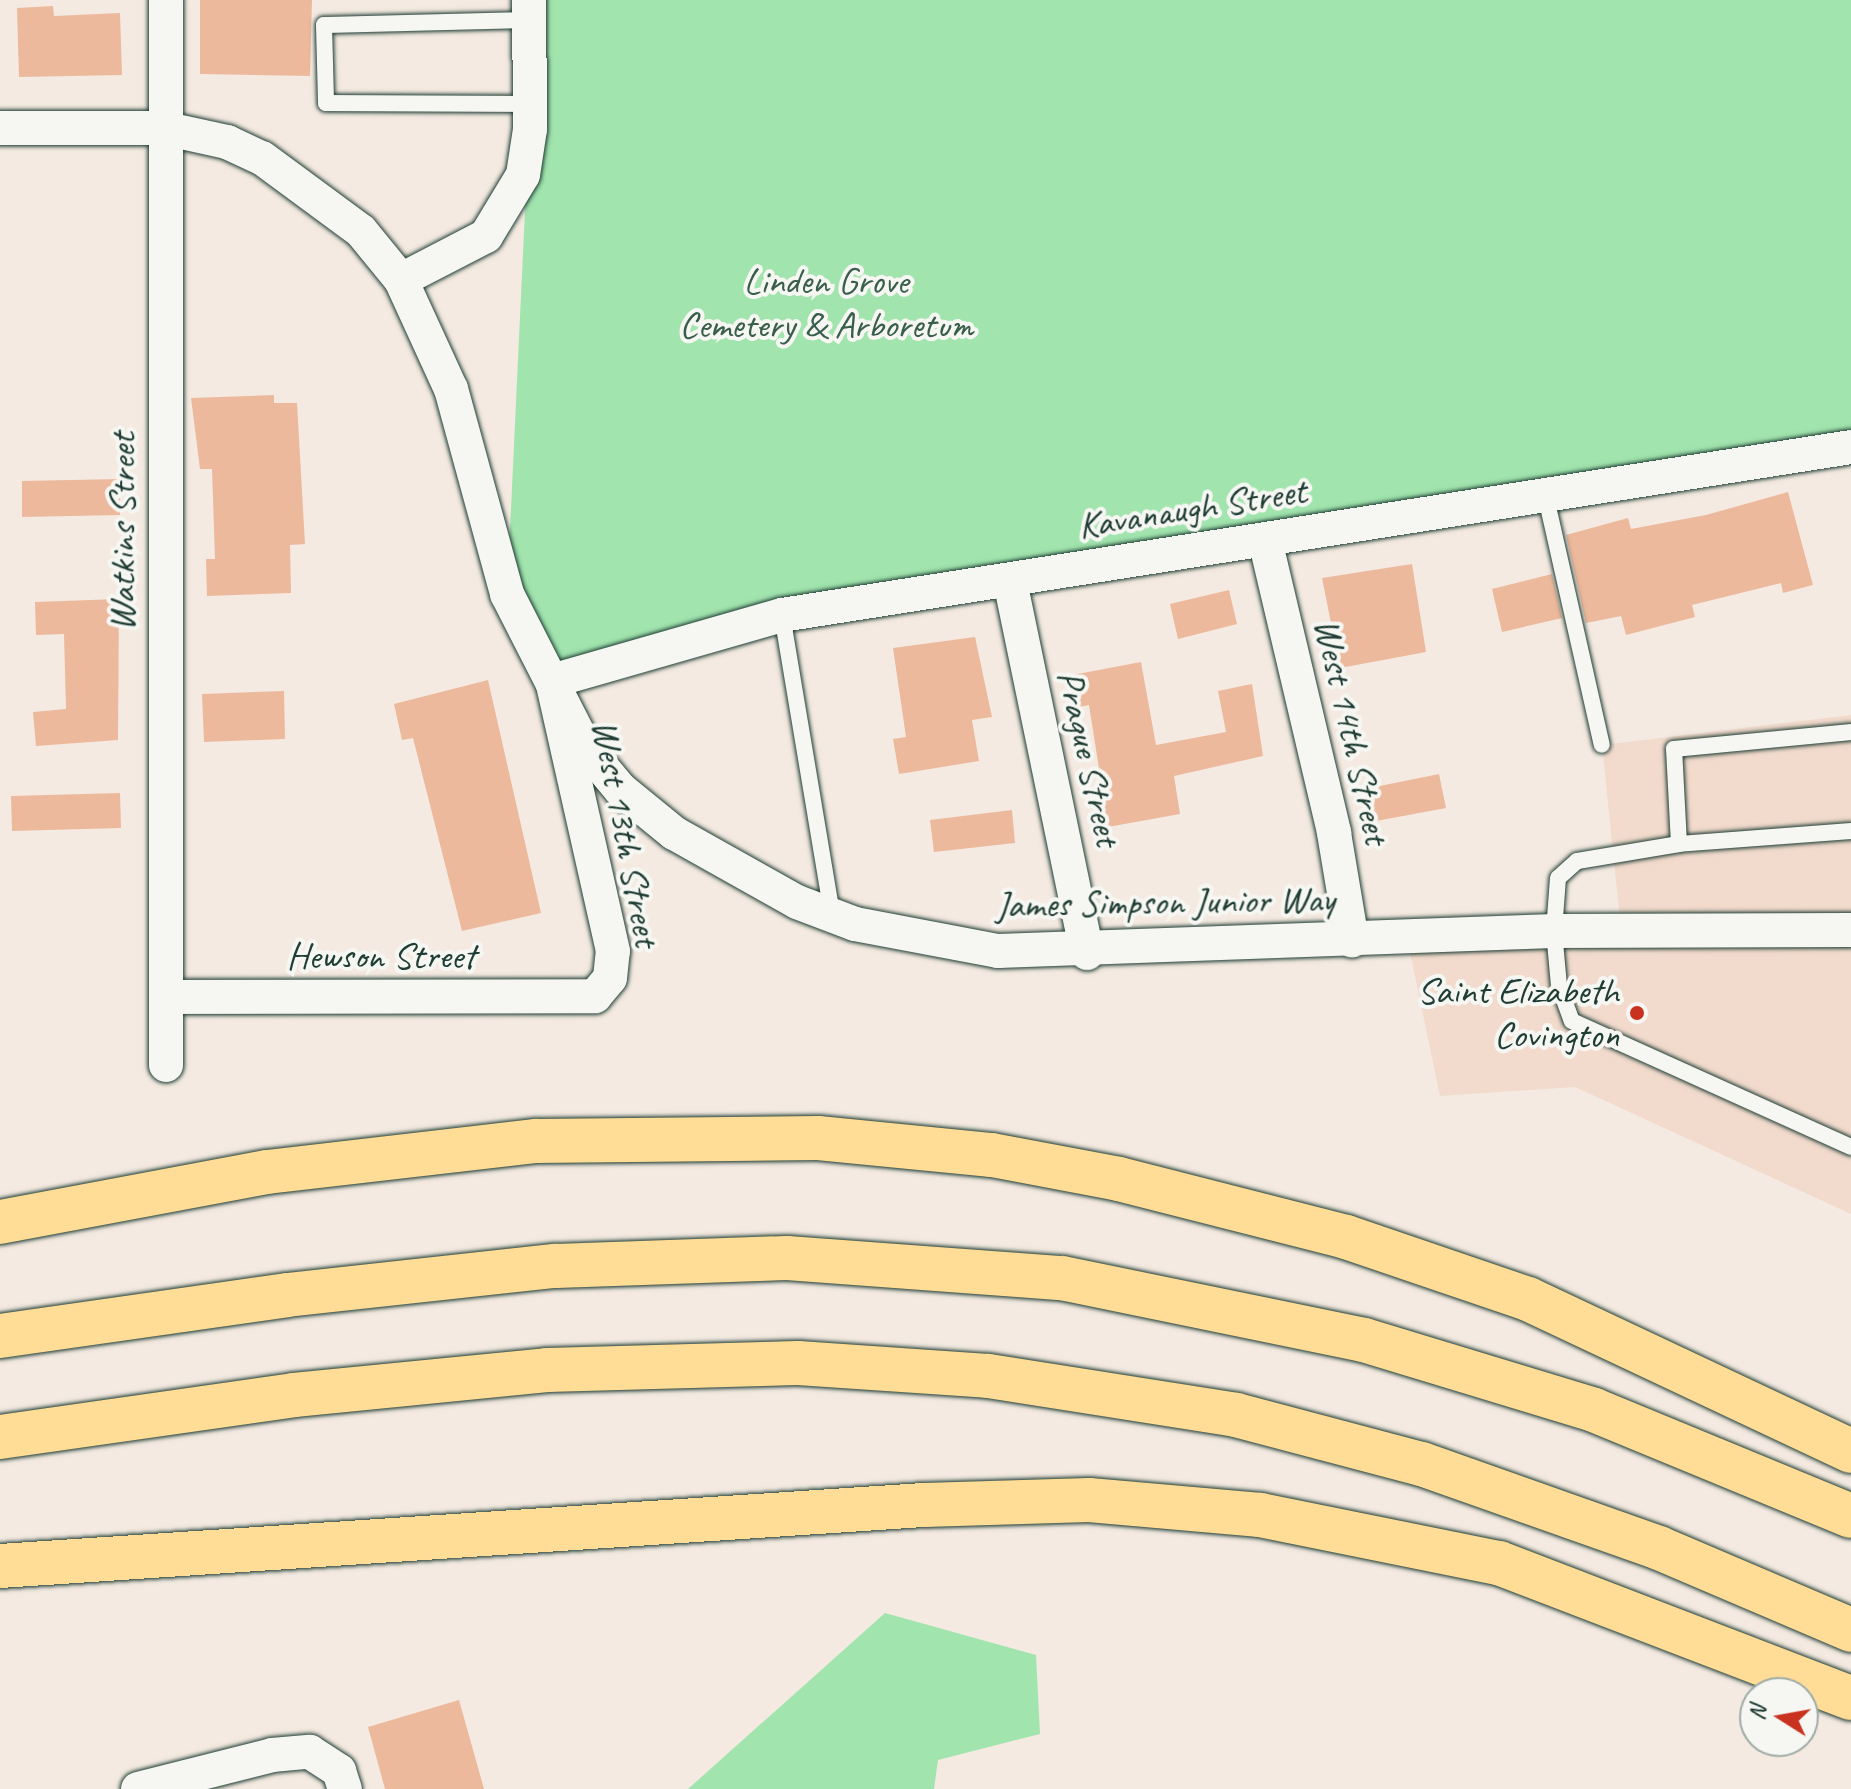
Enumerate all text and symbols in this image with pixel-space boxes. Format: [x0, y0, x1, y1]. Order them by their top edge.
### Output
park label: Linden Grove Cemetery & Arboretum [679, 258, 973, 348]
street label: Watkins Street [99, 432, 145, 632]
street label: Kavanaugh Street [1074, 467, 1310, 549]
street label: West 14th Street [1304, 613, 1400, 849]
street label: Prague Street [1047, 665, 1131, 851]
street label: West 13th Street [582, 715, 670, 951]
street label: James Simpson Junior Way [995, 876, 1335, 928]
street label: Hewson Street [287, 933, 475, 979]
place label: Saint Elizabeth Covington [1419, 968, 1619, 1058]
marker: Saint Elizabeth Covington [1626, 1002, 1648, 1024]
north arrow [1739, 1677, 1819, 1757]
text: N [1742, 1703, 1772, 1722]

